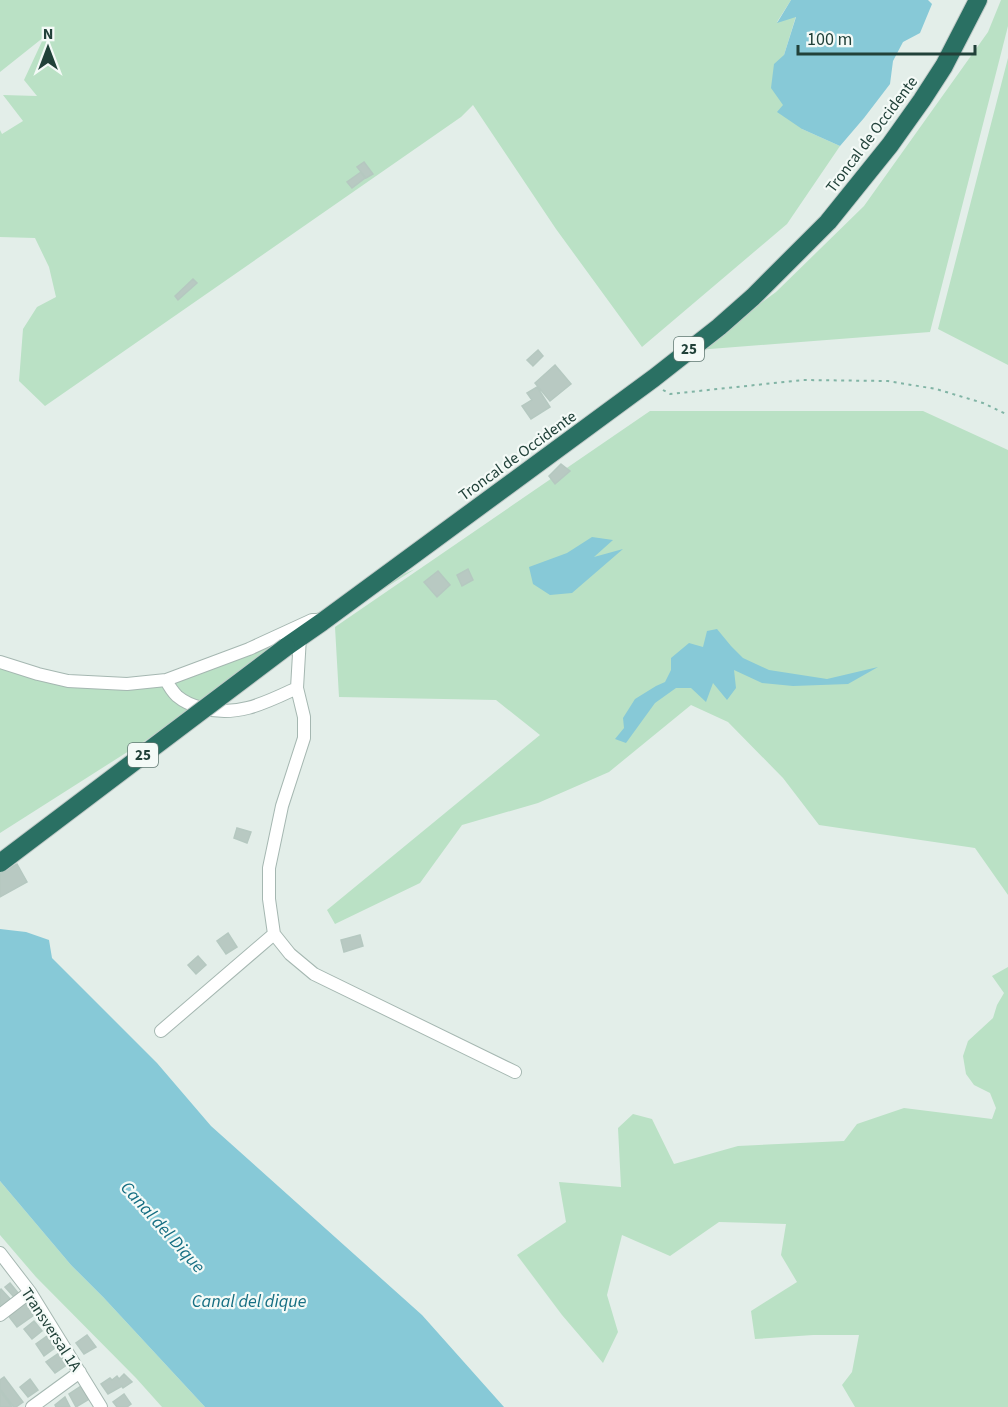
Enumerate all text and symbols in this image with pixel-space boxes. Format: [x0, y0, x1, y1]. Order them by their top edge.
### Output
north arrow [18, 18, 78, 78]
scale bar [798, 18, 975, 56]
text: N [43, 23, 53, 45]
text: 100 m [807, 27, 852, 52]
street label: Troncal de Occidente [821, 72, 923, 197]
road number: 25 [674, 337, 704, 361]
street label: Troncal de Occidente [454, 406, 581, 506]
road number: 25 [128, 743, 158, 767]
water label: Canal del Dique [115, 1176, 211, 1279]
street label: Transversal 1A [16, 1283, 87, 1376]
water label: Canal del dique [192, 1289, 307, 1314]

